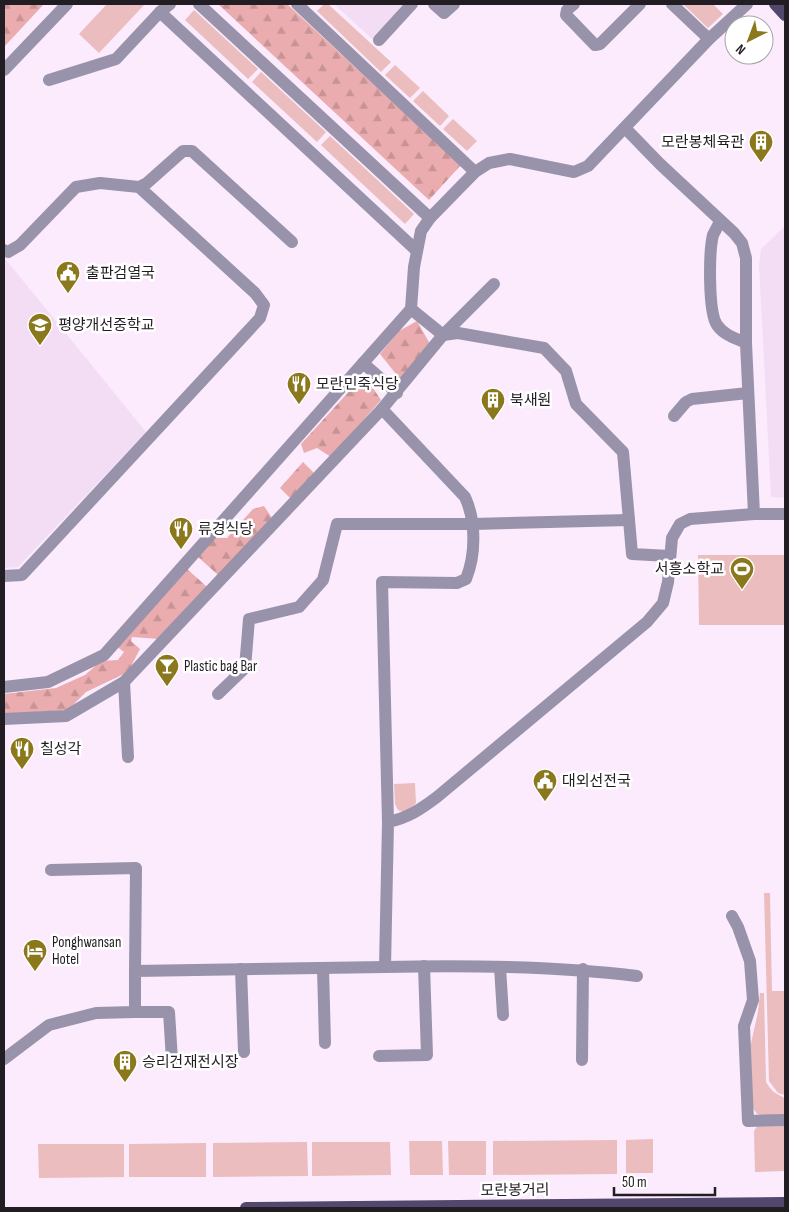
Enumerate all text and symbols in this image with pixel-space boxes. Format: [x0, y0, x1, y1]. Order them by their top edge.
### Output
north arrow [724, 15, 774, 65]
text: N [732, 40, 749, 58]
building icon: 모란봉체육관 [748, 129, 774, 163]
place label: 모란봉체육관 [661, 133, 744, 152]
public building icon: 출판검열국 [55, 260, 81, 294]
place label: 출판검열국 [86, 264, 155, 283]
school or university icon: 평양개선중학교 [27, 312, 53, 346]
place label: 평양개선중학교 [58, 316, 155, 335]
restaurant icon: 모란민죽식당 [286, 371, 312, 405]
place label: 모란민죽식당 [316, 375, 399, 394]
building icon: 북새원 [480, 387, 506, 421]
place label: 북새원 [510, 391, 551, 410]
restaurant icon: 류경식당 [168, 516, 194, 550]
place label: 류경식당 [198, 520, 253, 539]
sports icon: 서흥소학교 [729, 556, 755, 590]
place label: 서흥소학교 [655, 560, 724, 579]
bar icon: Plastic bag Bar [154, 653, 180, 687]
place label: Plastic bag Bar [184, 657, 258, 676]
restaurant icon: 칠성각 [9, 736, 35, 770]
place label: 칠성각 [40, 740, 82, 759]
public building icon: 대외선전국 [532, 768, 558, 802]
place label: 대외선전국 [562, 772, 631, 791]
place label: Ponghwansan Hotel [52, 933, 121, 969]
hotel icon: Ponghwansan Hotel [22, 938, 48, 972]
building icon: 승리건재전시장 [112, 1049, 138, 1083]
place label: 승리건재전시장 [142, 1053, 239, 1072]
scale bar [614, 1164, 715, 1196]
text: 50 m [622, 1173, 647, 1192]
street label: 모란봉거리 [480, 1180, 550, 1201]

